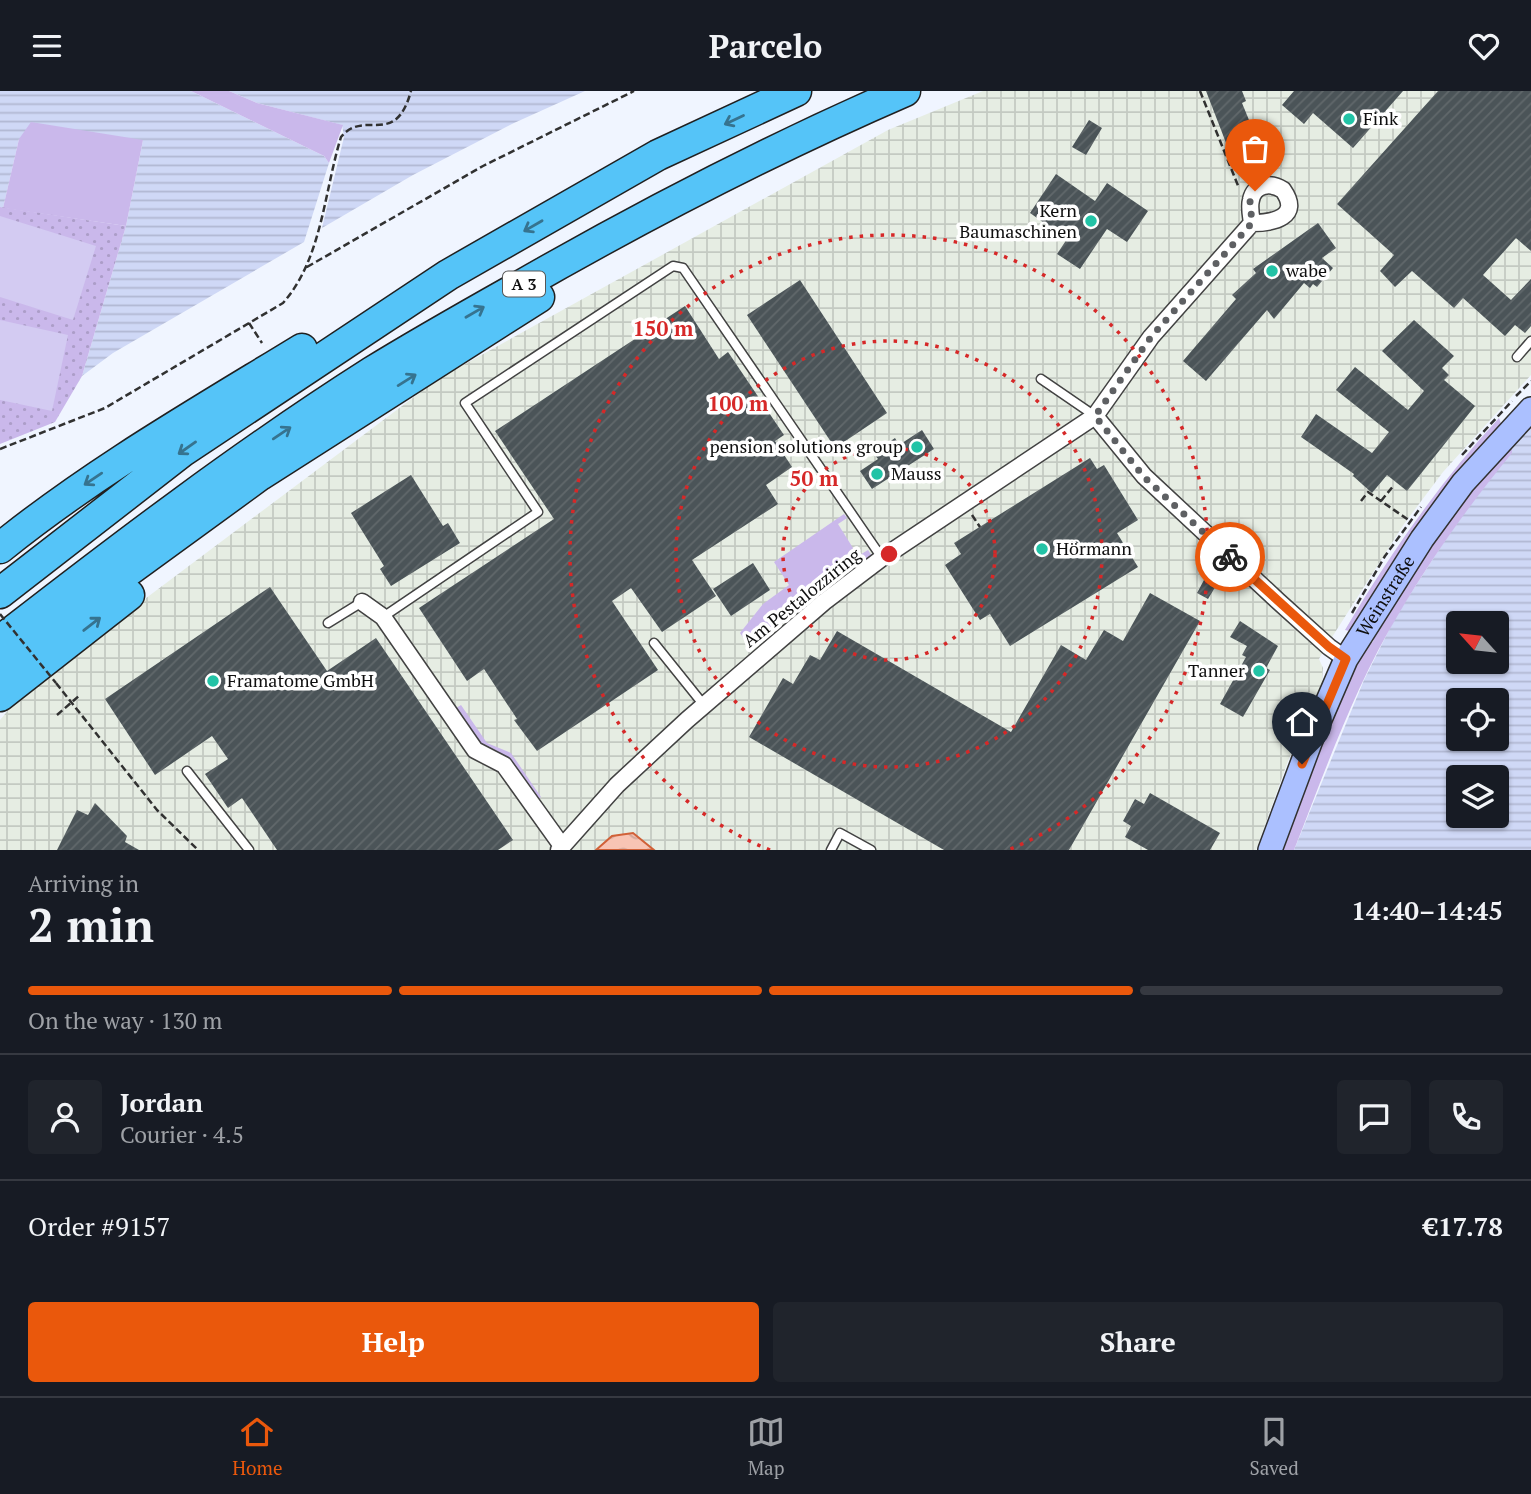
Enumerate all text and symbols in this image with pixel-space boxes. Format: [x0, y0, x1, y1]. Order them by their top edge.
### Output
text: Parcelo [709, 25, 822, 67]
icon: menu [28, 27, 66, 65]
icon: heart [1465, 27, 1503, 65]
place label: Fink [1363, 106, 1399, 130]
marker: Fink [1341, 111, 1357, 127]
one-way arrow [724, 114, 745, 127]
pin [1225, 119, 1285, 191]
icon: bag [1236, 130, 1274, 168]
place label: Kern Baumaschinen [959, 198, 1077, 243]
marker: Kern Baumaschinen [1083, 213, 1099, 229]
one-way arrow [524, 219, 544, 233]
place label: wabe [1285, 258, 1327, 282]
marker: wabe [1264, 263, 1280, 279]
road number: A 3 [503, 272, 545, 297]
one-way arrow [464, 305, 484, 319]
text: 150 m [633, 314, 694, 342]
one-way arrow [397, 373, 417, 387]
text: 100 m [708, 389, 769, 417]
one-way arrow [272, 426, 291, 440]
place label: pension solutions group [710, 434, 903, 458]
marker: pension solutions group [909, 439, 925, 455]
one-way arrow [178, 441, 197, 455]
place label: Mauss [891, 461, 942, 485]
text: 50 m [790, 464, 839, 492]
marker: Mauss [869, 466, 885, 482]
one-way arrow [83, 473, 103, 487]
courier [1195, 522, 1265, 592]
place label: Hörmann [1056, 536, 1132, 560]
icon: bike [1211, 538, 1249, 576]
marker: Hörmann [1034, 541, 1050, 557]
street label: Am Pestalozziring [737, 542, 866, 652]
centre of rings [877, 542, 901, 566]
street label: Weinstraße [1350, 550, 1420, 641]
north arrow [1446, 611, 1508, 674]
map controls [1446, 611, 1509, 828]
one-way arrow [82, 616, 101, 631]
place label: Tanner [1188, 658, 1245, 682]
marker: Tanner [1251, 663, 1267, 679]
place label: Framatome GmbH [227, 668, 374, 692]
marker: Framatome GmbH [205, 673, 221, 689]
button: locate [1446, 688, 1509, 751]
pin [1272, 692, 1332, 764]
icon: home [1283, 703, 1321, 741]
button: layers [1446, 765, 1509, 828]
text: Arriving in [28, 868, 139, 899]
text: 14:40–14:45 [1351, 893, 1503, 927]
text: 2 min [28, 894, 154, 955]
text: On the way · 130 m [28, 1005, 222, 1036]
button: person [28, 1080, 102, 1154]
button: chat [1337, 1080, 1411, 1154]
button: phone [1429, 1080, 1503, 1154]
text: Jordan [120, 1085, 203, 1119]
text: Courier · 4.5 [120, 1119, 244, 1150]
text: Order #9157 [28, 1209, 170, 1243]
text: €17.78 [1423, 1209, 1503, 1243]
button: Help [28, 1302, 759, 1382]
button: Share [773, 1302, 1503, 1382]
tab: Home [232, 1413, 283, 1480]
tab: Map [747, 1413, 785, 1480]
tab: Saved [1250, 1413, 1299, 1480]

